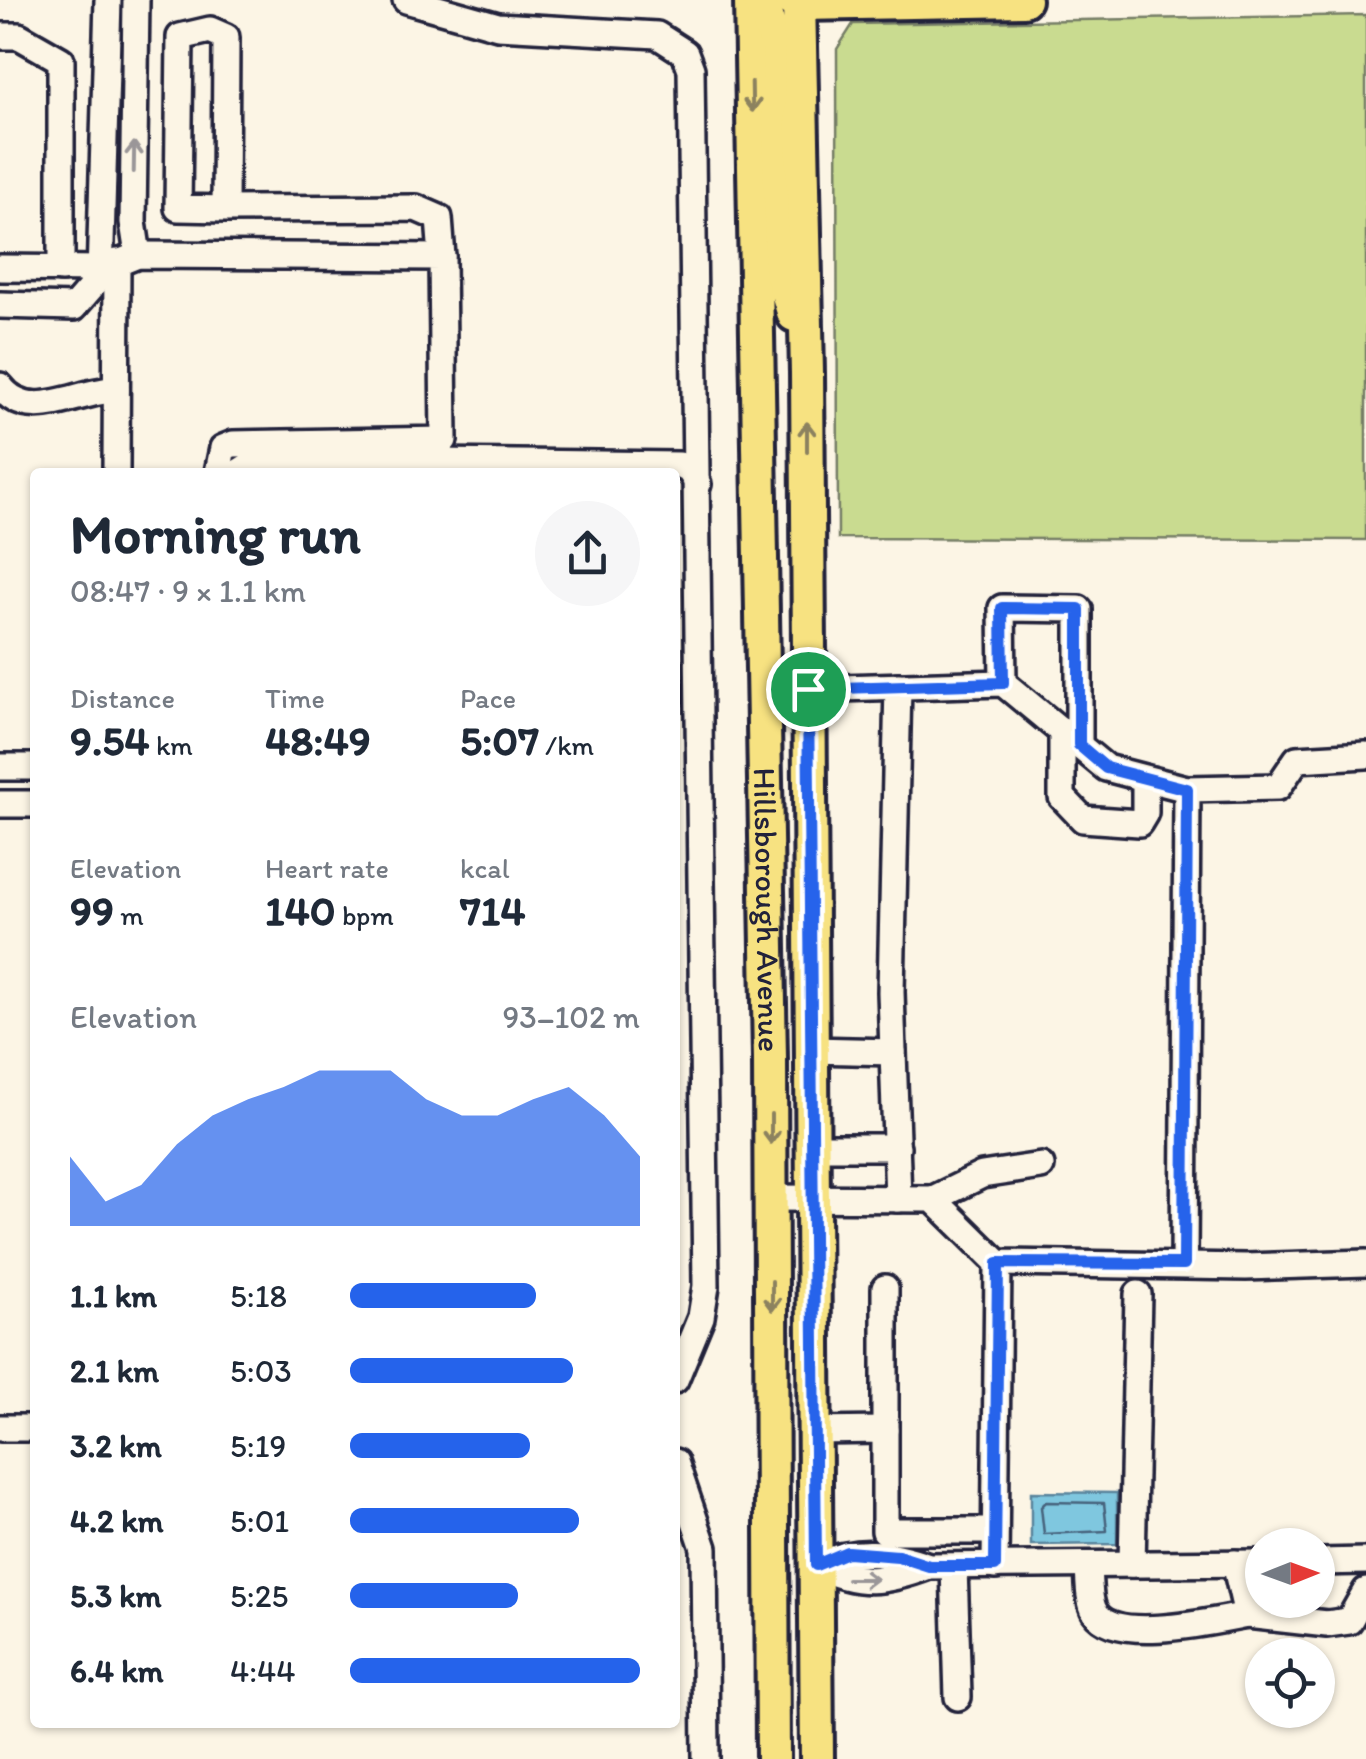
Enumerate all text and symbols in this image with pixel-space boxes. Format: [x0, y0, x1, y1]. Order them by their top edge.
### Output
one-way arrow [742, 80, 762, 113]
one-way arrow [124, 142, 144, 174]
one-way arrow [798, 421, 816, 454]
text: Morning run [70, 501, 361, 567]
button: share [535, 501, 640, 606]
text: 08:47 · 9 × 1.1 km [70, 572, 306, 610]
pin [766, 647, 851, 732]
icon: arrive [781, 662, 836, 717]
text: Distance [70, 681, 175, 715]
text: Time [265, 681, 325, 715]
text: Pace [460, 681, 516, 715]
text: 9.54 [70, 715, 150, 766]
text: 48:49 [265, 715, 371, 766]
text: 5:07 [460, 715, 539, 766]
text: km [150, 728, 193, 762]
text: /km [539, 728, 594, 762]
street label: Hillsborough Avenue [746, 767, 789, 1052]
text: Elevation [70, 851, 181, 885]
text: Heart rate [265, 851, 389, 885]
text: kcal [460, 851, 510, 885]
text: 99 [70, 885, 114, 936]
text: 140 [265, 885, 336, 936]
text: 714 [460, 885, 526, 936]
text: m [114, 898, 144, 932]
text: bpm [336, 898, 394, 932]
text: Elevation [70, 998, 197, 1036]
text: 93–102 m [502, 998, 640, 1036]
one-way arrow [762, 1112, 780, 1144]
text: 1.1 km [70, 1277, 157, 1315]
text: 5:18 [230, 1277, 287, 1315]
one-way arrow [762, 1278, 782, 1311]
text: 2.1 km [70, 1352, 159, 1390]
text: 5:03 [230, 1352, 292, 1390]
text: 3.2 km [70, 1427, 162, 1465]
text: 5:19 [230, 1427, 286, 1465]
text: 4.2 km [70, 1502, 163, 1540]
text: 5:01 [230, 1502, 289, 1540]
north arrow [1245, 1528, 1335, 1618]
map controls [1245, 1528, 1335, 1728]
one-way arrow [845, 1570, 878, 1588]
text: 5.3 km [70, 1577, 162, 1615]
text: 5:25 [230, 1577, 288, 1615]
button: locate [1245, 1638, 1335, 1728]
text: 6.4 km [70, 1652, 164, 1690]
text: 4:44 [230, 1652, 296, 1690]

